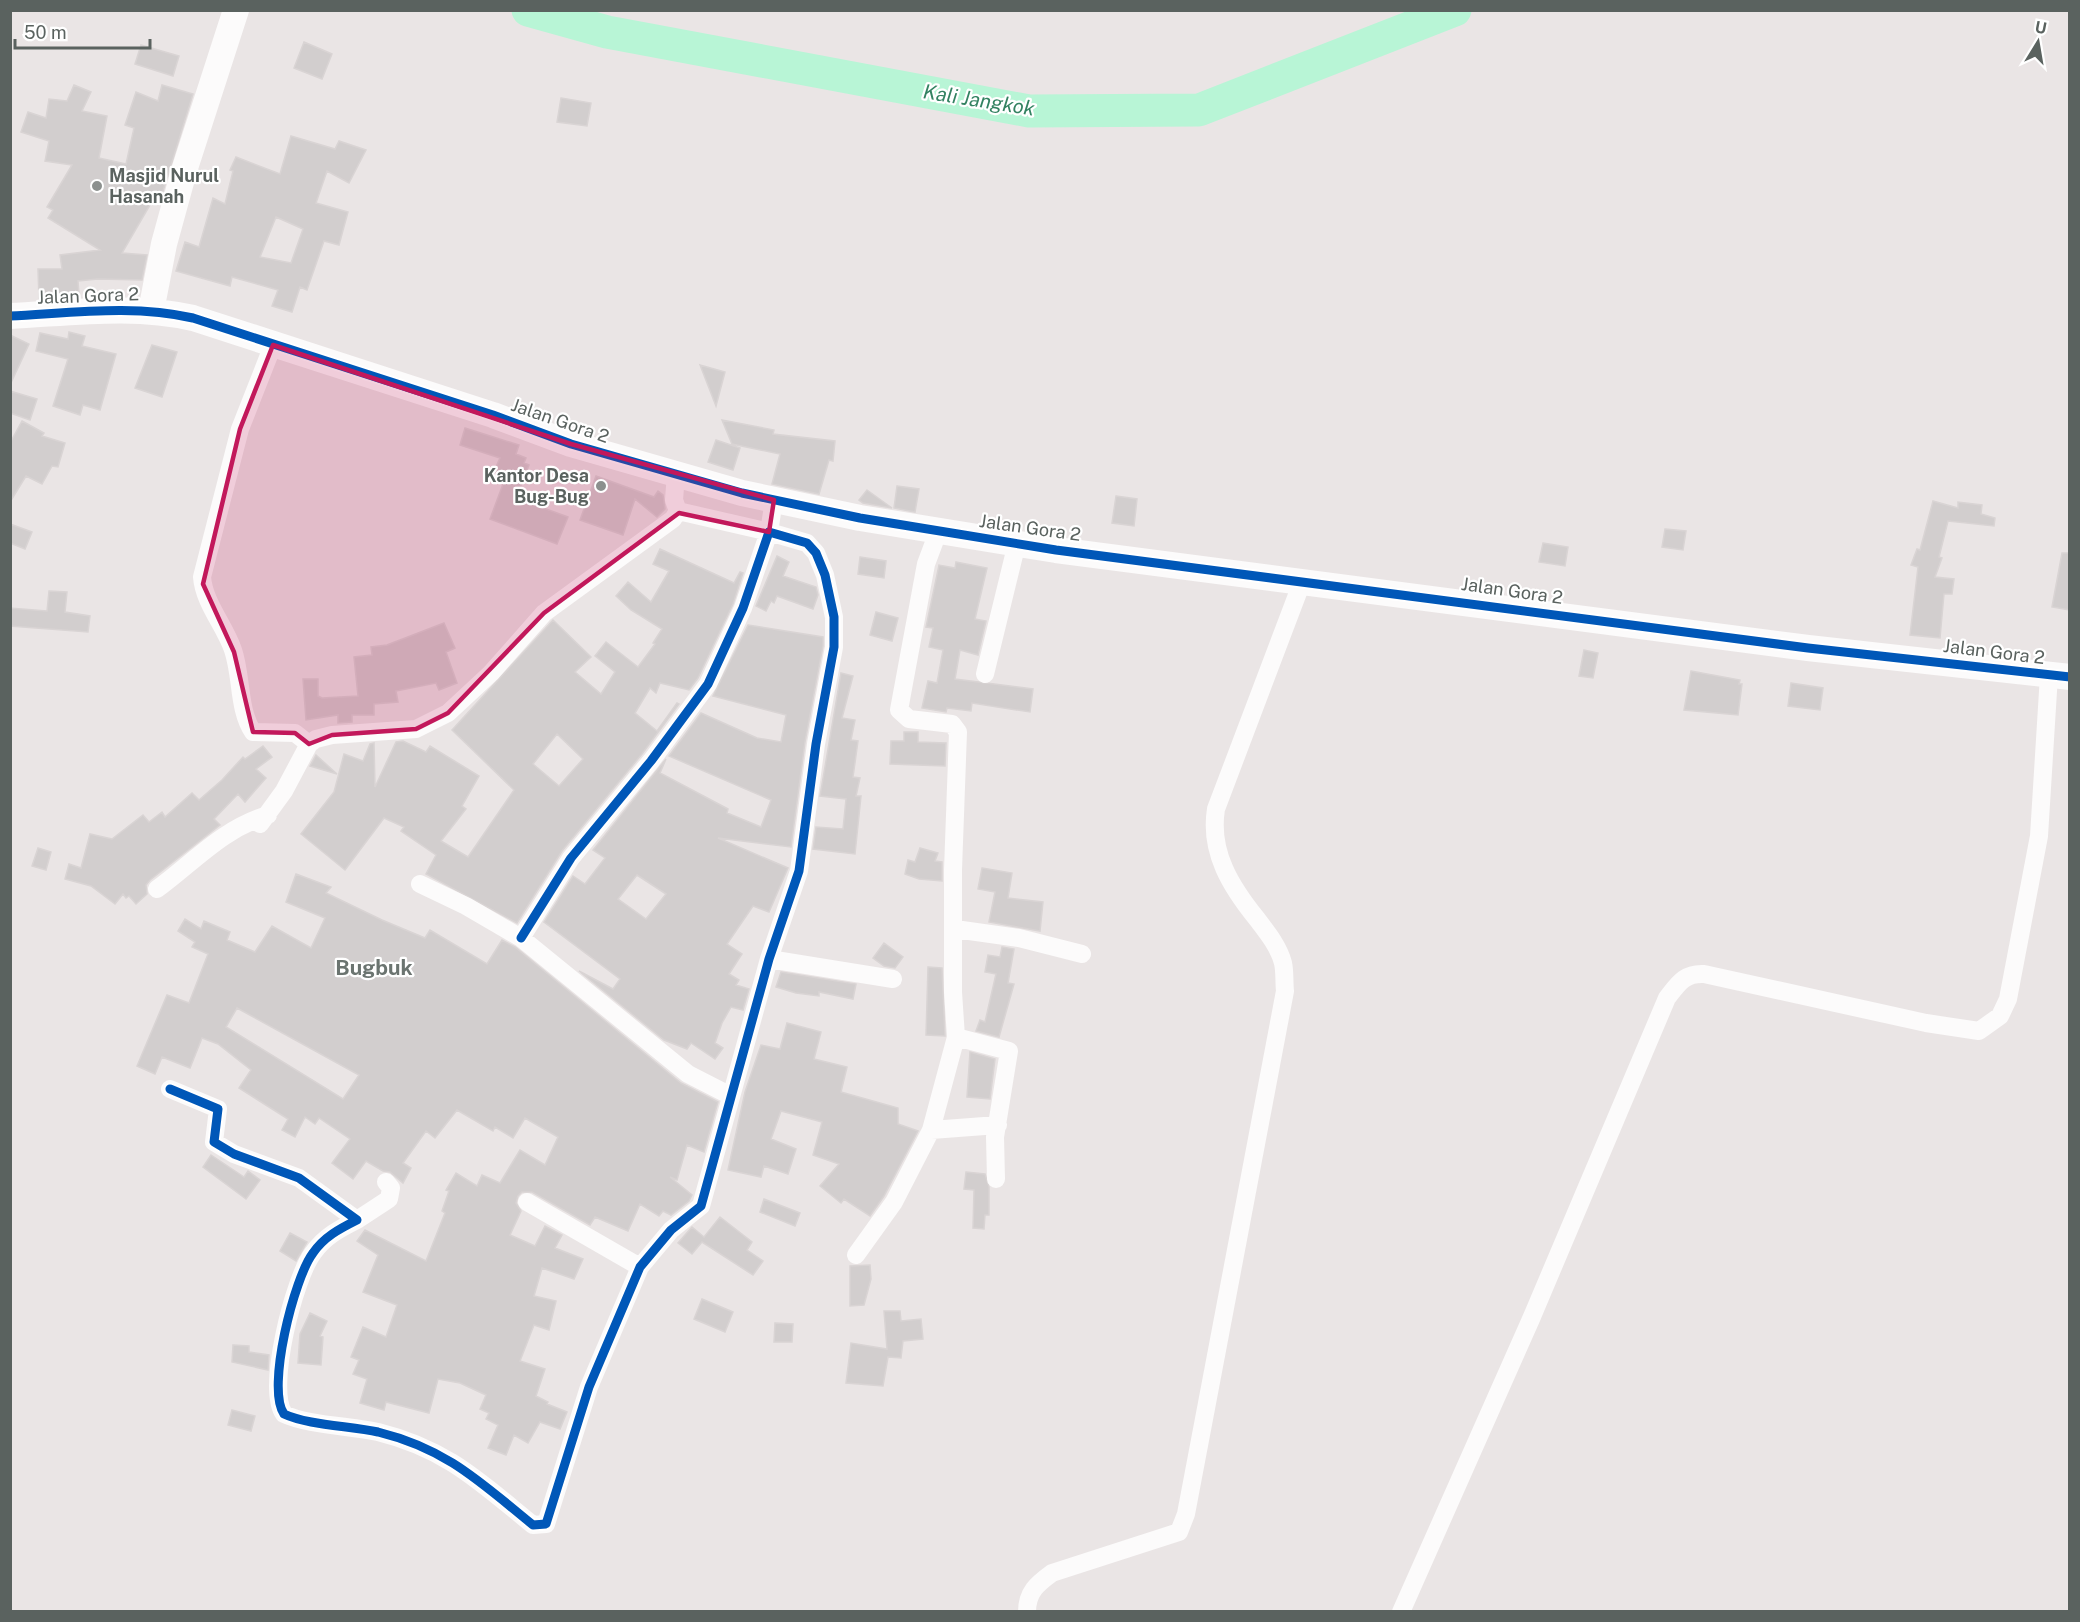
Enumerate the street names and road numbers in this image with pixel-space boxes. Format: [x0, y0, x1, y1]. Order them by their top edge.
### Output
street label: Jalan Gora 2 [37, 283, 139, 308]
street label: Jalan Gora 2 [508, 394, 612, 447]
street label: Jalan Gora 2 [978, 510, 1082, 545]
street label: Jalan Gora 2 [1460, 573, 1564, 608]
street label: Jalan Gora 2 [1942, 635, 2046, 668]

